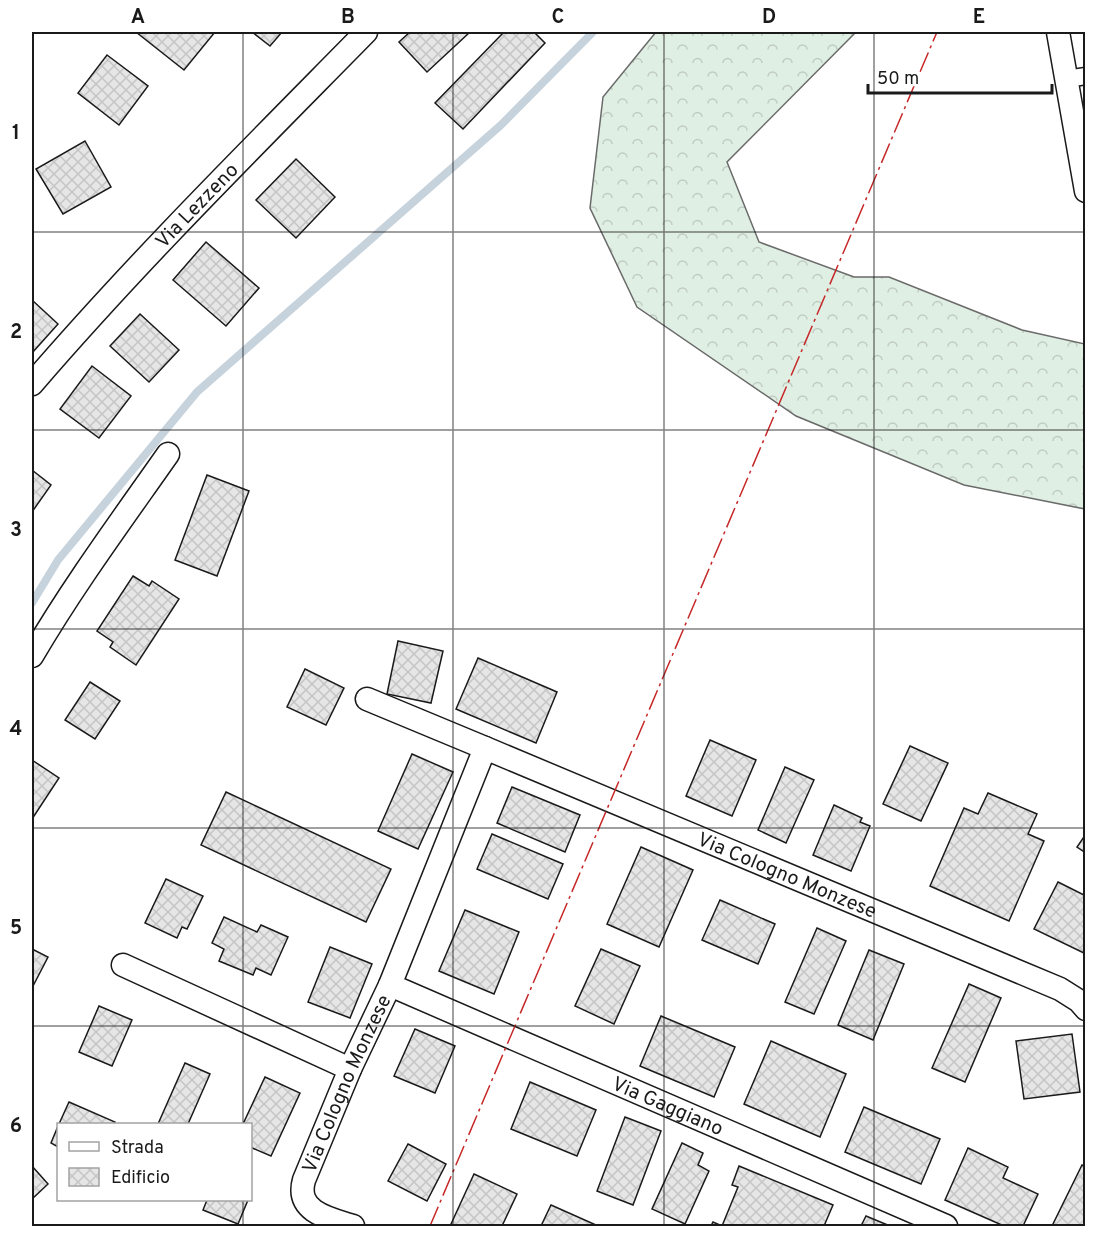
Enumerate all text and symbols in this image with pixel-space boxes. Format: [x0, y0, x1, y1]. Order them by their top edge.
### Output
text: A [131, 5, 145, 31]
text: B [341, 5, 355, 31]
text: C [552, 5, 564, 31]
text: D [762, 5, 776, 31]
text: E [973, 5, 985, 31]
scale bar [868, 57, 1052, 95]
text: 50 m [877, 68, 919, 91]
text: 1 [12, 121, 20, 147]
street label: Via Lezzeno [151, 158, 245, 255]
text: 2 [10, 320, 22, 346]
text: 3 [10, 518, 22, 544]
text: 4 [10, 717, 22, 743]
street label: Via Cologno Monzese [693, 827, 880, 926]
text: 5 [10, 916, 22, 942]
street label: Via Cologno Monzese [297, 991, 398, 1177]
street label: Via Gaggiano [607, 1072, 727, 1143]
text: 6 [10, 1114, 22, 1140]
legend [57, 1123, 252, 1201]
text: Strada [111, 1137, 164, 1160]
text: Edificio [111, 1167, 170, 1190]

